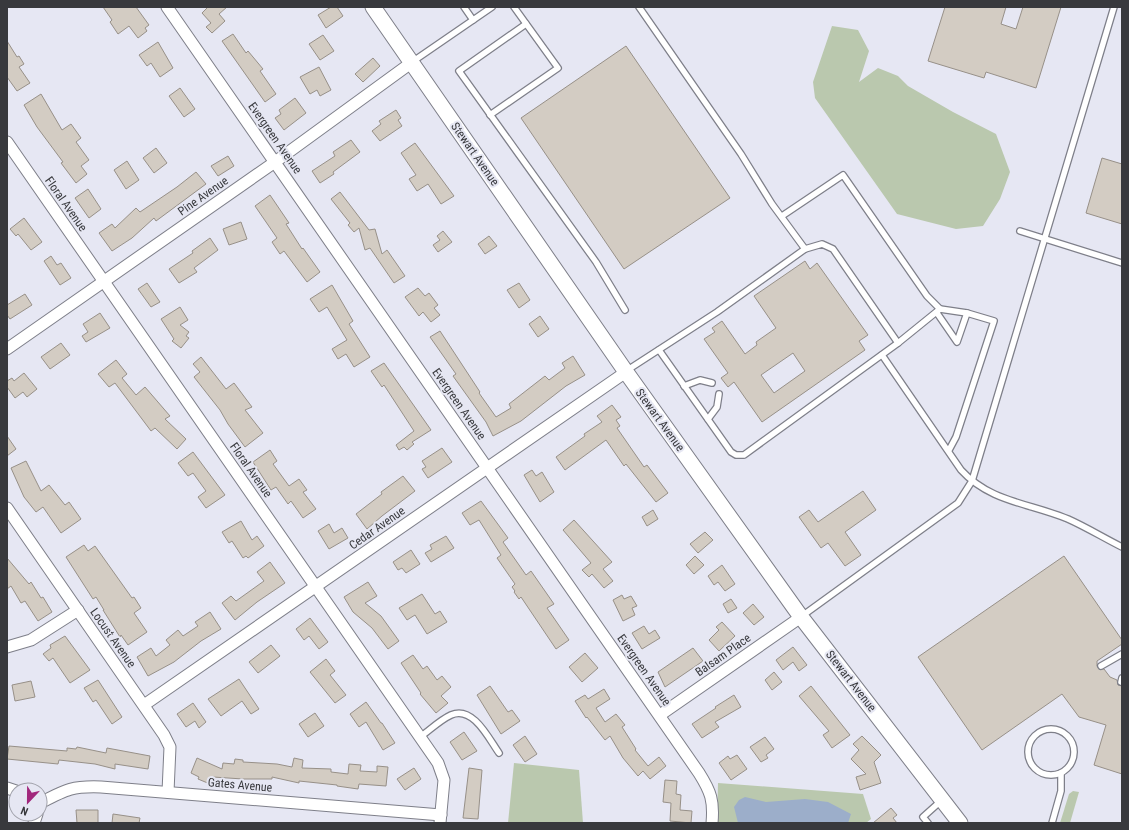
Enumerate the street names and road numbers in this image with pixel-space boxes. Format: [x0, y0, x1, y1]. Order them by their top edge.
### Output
street label: Evergreen Avenue [245, 100, 305, 177]
street label: Stewart Avenue [448, 120, 502, 189]
street label: Pine Avenue [175, 173, 231, 218]
street label: Floral Avenue [42, 174, 90, 234]
street label: Evergreen Avenue [429, 366, 489, 443]
street label: Stewart Avenue [633, 386, 688, 454]
street label: Floral Avenue [227, 440, 275, 500]
street label: Cedar Avenue [346, 503, 408, 552]
street label: Locust Avenue [87, 606, 139, 671]
street label: Balsam Place [693, 631, 754, 679]
street label: Evergreen Avenue [614, 632, 674, 709]
street label: Stewart Avenue [823, 648, 879, 715]
street label: Gates Avenue [207, 775, 273, 795]

